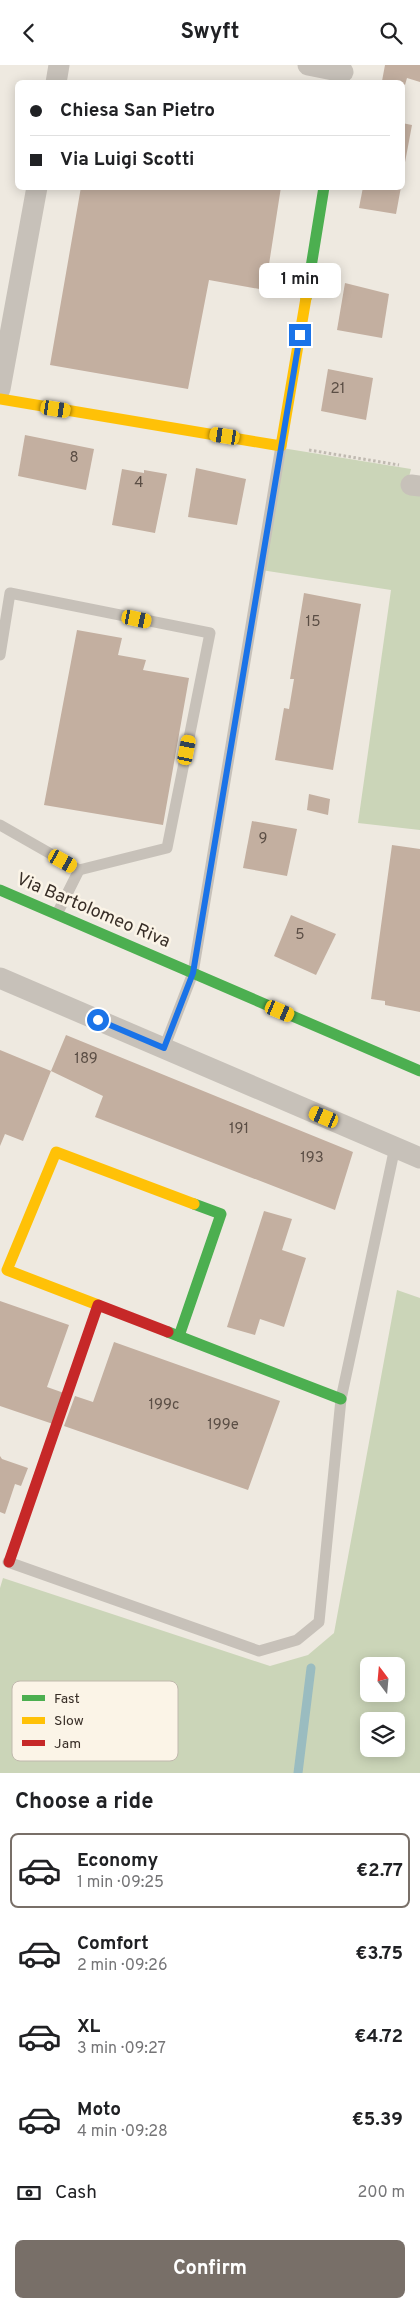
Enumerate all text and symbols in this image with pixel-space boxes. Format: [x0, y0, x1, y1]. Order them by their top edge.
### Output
icon: back [15, 19, 43, 47]
text: Swyft [181, 19, 239, 46]
icon: search [377, 19, 405, 47]
text: Chiesa San Pietro [60, 99, 215, 123]
text: Via Luigi Scotti [60, 148, 194, 172]
callout: 1 min [259, 263, 341, 297]
text: 1 min [281, 270, 319, 290]
route end [289, 324, 311, 346]
house number: 21 [331, 380, 345, 399]
car [40, 399, 71, 419]
car [209, 426, 240, 446]
house number: 8 [69, 449, 79, 468]
house number: 4 [134, 474, 144, 493]
car [120, 609, 153, 629]
house number: 15 [306, 613, 320, 632]
car [176, 734, 197, 766]
house number: 9 [259, 830, 267, 849]
car [46, 847, 79, 875]
street label: Via Bartolomeo Riva [13, 868, 173, 954]
house number: 5 [295, 926, 305, 945]
car [263, 998, 296, 1024]
route start [87, 1009, 109, 1031]
house number: 189 [74, 1050, 98, 1069]
car [307, 1104, 340, 1130]
house number: 191 [229, 1120, 249, 1139]
house number: 193 [300, 1149, 324, 1168]
house number: 199c [148, 1396, 180, 1415]
house number: 199e [207, 1416, 239, 1435]
north arrow [360, 1657, 405, 1703]
map controls [360, 1657, 405, 1757]
legend [12, 1681, 178, 1761]
text: Fast [54, 1691, 80, 1708]
button: layers [360, 1712, 405, 1757]
text: Slow [54, 1713, 84, 1730]
text: Jam [54, 1736, 81, 1753]
text: Choose a ride [15, 1789, 153, 1816]
icon: car [17, 1848, 62, 1893]
text: Economy [77, 1849, 158, 1873]
text: €2.77 [356, 1859, 403, 1883]
text: 1 min · 09:25 [77, 1873, 164, 1893]
icon: car [17, 1931, 62, 1976]
text: Comfort [77, 1932, 149, 1956]
text: €3.75 [355, 1942, 403, 1966]
text: 2 min · 09:26 [77, 1956, 167, 1976]
icon: car [17, 2014, 62, 2059]
text: XL [77, 2015, 100, 2039]
text: €4.72 [354, 2025, 403, 2049]
text: 3 min · 09:27 [77, 2039, 166, 2059]
icon: car [17, 2097, 62, 2142]
text: Moto [77, 2098, 121, 2122]
text: €5.39 [352, 2108, 403, 2132]
text: 4 min · 09:28 [77, 2122, 168, 2142]
icon: cash [15, 2179, 43, 2207]
text: Cash [55, 2181, 97, 2205]
text: 200 m [357, 2183, 405, 2203]
button: Confirm [15, 2240, 405, 2298]

